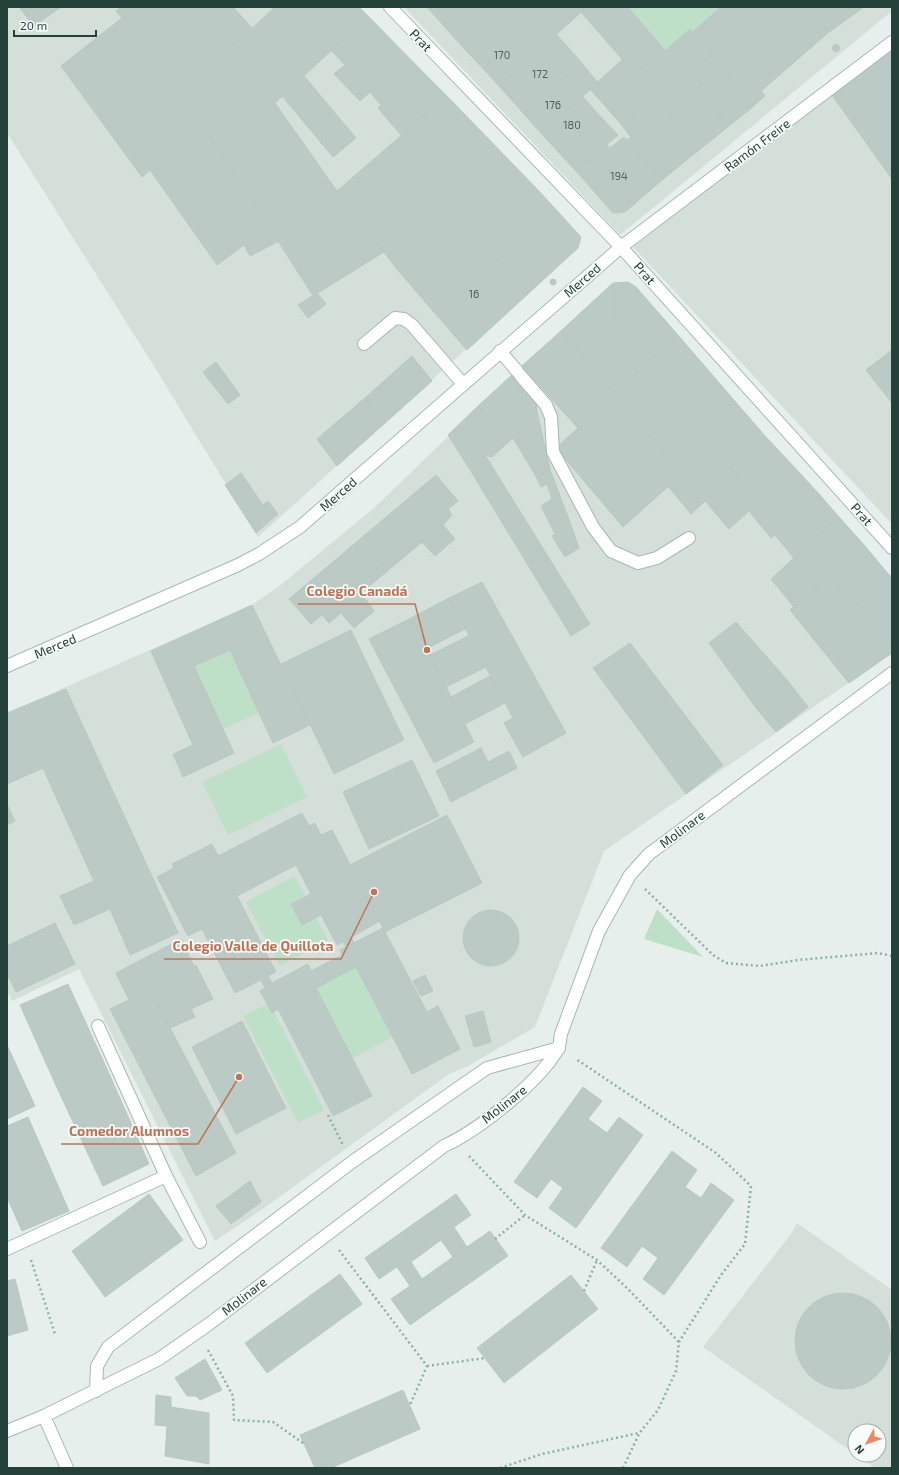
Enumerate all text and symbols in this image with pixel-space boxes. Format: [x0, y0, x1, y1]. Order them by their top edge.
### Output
scale bar [14, 12, 96, 38]
text: 20 m [20, 18, 47, 32]
street label: Prat [407, 25, 435, 55]
house number: 170 [494, 48, 510, 61]
house number: 172 [532, 67, 548, 80]
house number: 176 [545, 98, 561, 111]
street label: Ramón Freire [721, 115, 793, 175]
house number: 180 [563, 118, 581, 131]
house number: 194 [610, 169, 628, 182]
street label: Prat [631, 258, 659, 288]
street label: Merced [560, 259, 604, 301]
house number: 16 [469, 287, 479, 300]
street label: Merced [316, 473, 360, 515]
street label: Prat [848, 499, 876, 529]
callout: Colegio Canadá [298, 578, 415, 604]
text: Colegio Canadá [306, 582, 408, 599]
street label: Merced [32, 630, 78, 662]
street label: Molinare [656, 807, 708, 851]
callout: Colegio Valle de Quillota [164, 933, 341, 959]
text: Colegio Valle de Quillota [173, 937, 333, 955]
street label: Molinare [478, 1081, 530, 1126]
callout: Comedor Alumnos [61, 1118, 198, 1144]
text: Comedor Alumnos [69, 1122, 189, 1139]
street label: Molinare [218, 1273, 270, 1318]
north arrow [847, 1423, 887, 1463]
text: N [851, 1442, 866, 1457]

